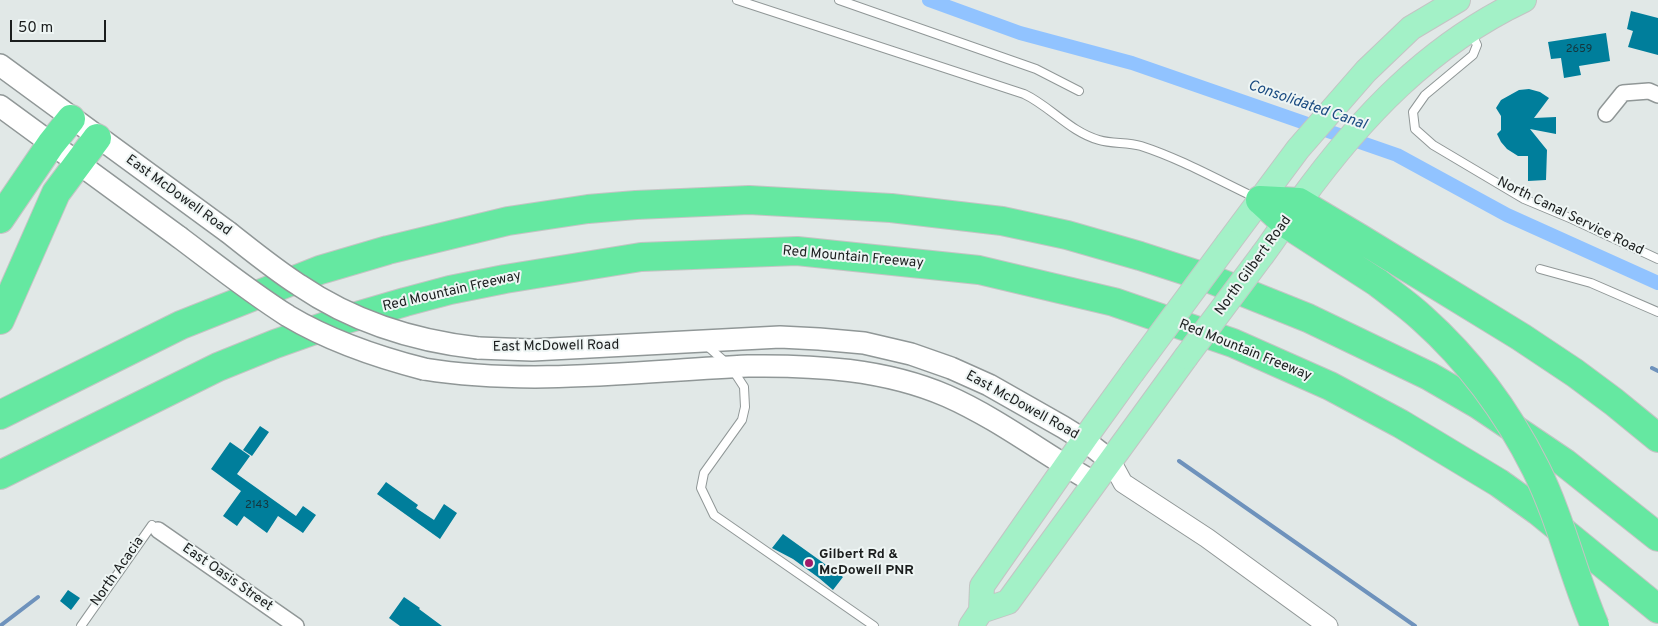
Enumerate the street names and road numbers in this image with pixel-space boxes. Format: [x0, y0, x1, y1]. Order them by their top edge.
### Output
street label: East McDowell Road [122, 152, 234, 240]
street label: North Canal Service Road [1494, 174, 1646, 260]
street label: North Gilbert Road [1212, 213, 1296, 319]
street label: Red Mountain Freeway [782, 243, 924, 273]
street label: Red Mountain Freeway [381, 268, 523, 316]
street label: Red Mountain Freeway [1176, 317, 1314, 385]
street label: East McDowell Road [493, 337, 619, 357]
street label: East McDowell Road [963, 368, 1081, 444]
street label: North Acacia [88, 534, 148, 610]
street label: East Oasis Street [179, 541, 275, 615]

